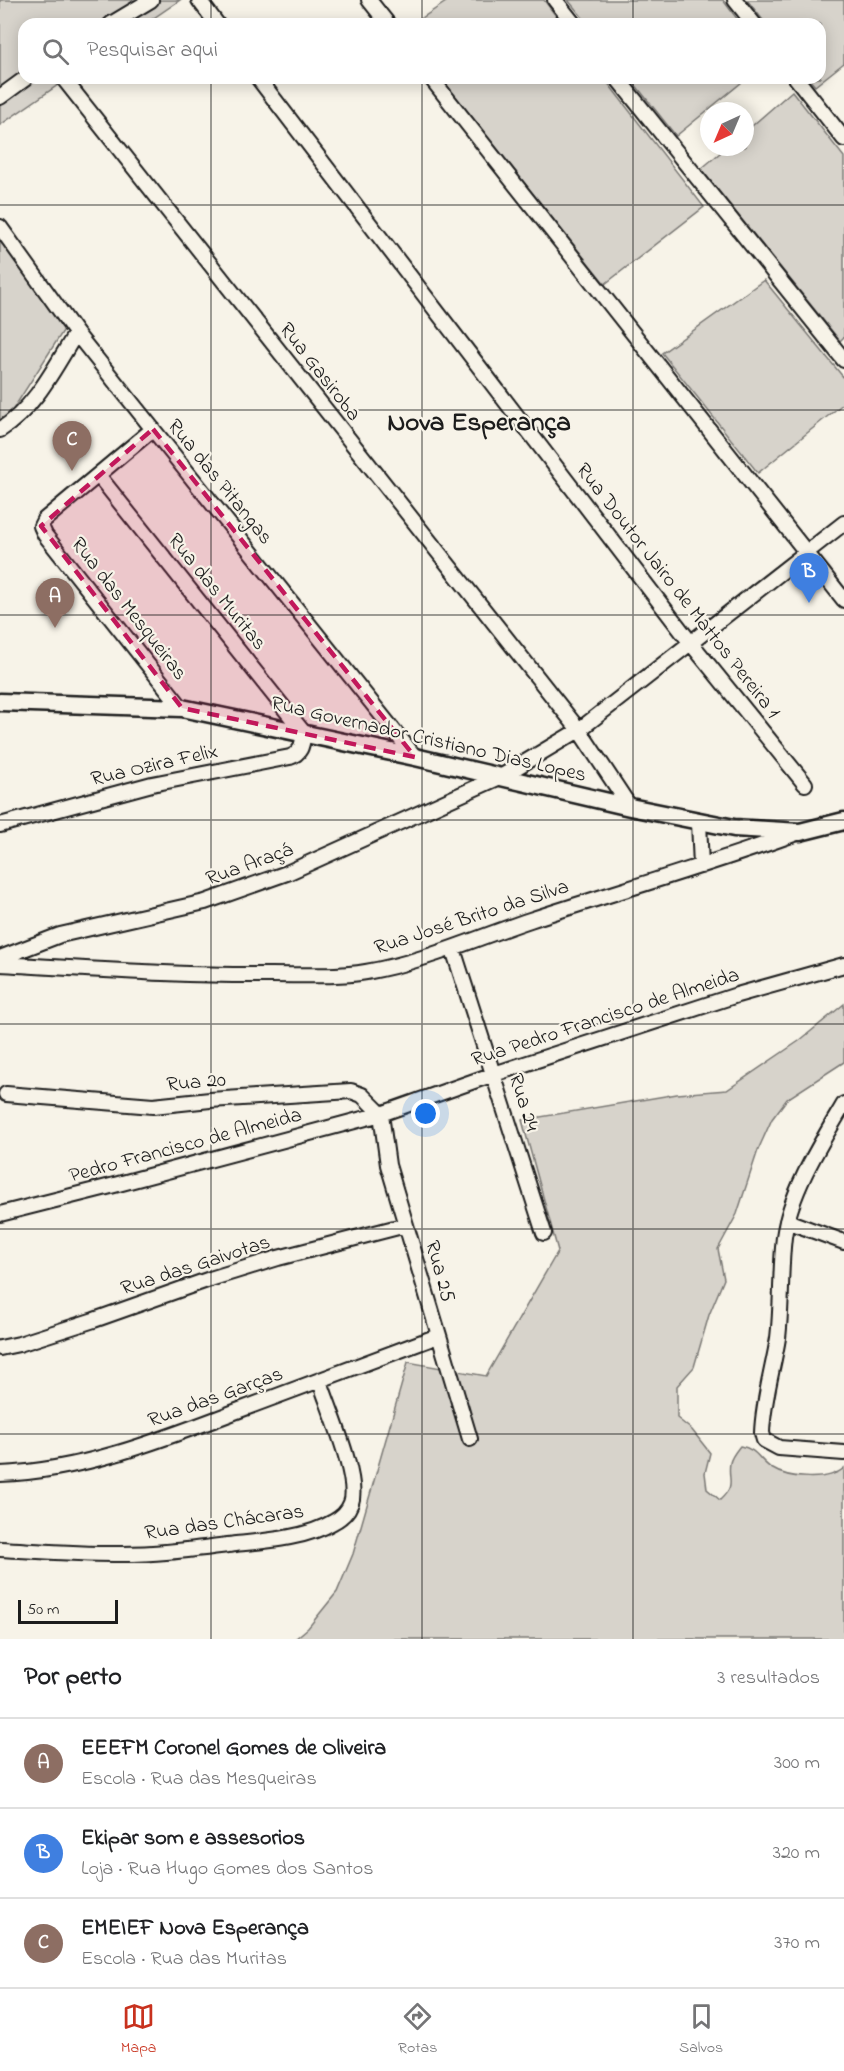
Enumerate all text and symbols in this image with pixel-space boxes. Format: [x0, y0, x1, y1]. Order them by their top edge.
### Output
search box [18, 18, 826, 84]
icon: search [39, 35, 72, 68]
text: Pesquisar aqui [87, 35, 218, 67]
north arrow [700, 102, 754, 156]
street label: Rua Gasiroba [271, 316, 368, 428]
district label: Nova Esperança [387, 404, 571, 443]
street label: Rua das Pitangas [158, 413, 280, 553]
pin: C [52, 422, 92, 471]
street label: Rua Doutor Jairo de Mattos Pereira 1 [568, 457, 787, 726]
street label: Rua das Muritas [160, 527, 273, 657]
street label: Rua das Mesqueiras [63, 531, 194, 687]
pin: B [790, 554, 828, 603]
pin: A [36, 578, 74, 628]
street label: Rua Governador Cristiano Dias Lopes [268, 689, 589, 791]
street label: Rua Ozira Felix [88, 737, 221, 795]
street label: Rua Araçá [202, 835, 298, 895]
street label: Rua José Brito da Silva [370, 872, 573, 964]
street label: Rua Pedro Francisco de Almeida [468, 960, 743, 1075]
street label: Rua 20 [165, 1065, 227, 1101]
street label: Rua 24 [500, 1070, 547, 1136]
your location [411, 1099, 440, 1128]
street label: Pedro Francisco de Almeida [66, 1100, 305, 1191]
street label: Rua das Gaivotas [117, 1228, 274, 1304]
street label: Rua 25 [416, 1237, 462, 1306]
street label: Rua das Garças [144, 1360, 287, 1436]
street label: Rua das Chácaras [143, 1497, 306, 1549]
scale bar [18, 1597, 118, 1624]
text: 50 m [27, 1598, 59, 1622]
text: Por perto [24, 1659, 122, 1697]
text: 3 resultados [717, 1664, 820, 1693]
text: EEEFM Coronel Gomes de Oliveira [81, 1733, 386, 1765]
text: A [37, 1749, 50, 1778]
text: 300 m [774, 1749, 820, 1778]
text: Escola · Rua das Mesqueiras [81, 1765, 317, 1794]
text: Ekipar som e assesorios [81, 1823, 305, 1855]
text: B [37, 1839, 50, 1868]
text: 320 m [773, 1839, 820, 1868]
text: Loja · Rua Hugo Gomes dos Santos [81, 1855, 373, 1884]
text: EMEIEF Nova Esperança [81, 1913, 309, 1945]
text: C [38, 1929, 49, 1958]
text: 370 m [774, 1929, 820, 1958]
text: Escola · Rua das Muritas [81, 1945, 287, 1974]
tab: Mapa [121, 2000, 156, 2060]
tab: Rotas [398, 2000, 437, 2060]
tab: Salvos [679, 2000, 723, 2060]

